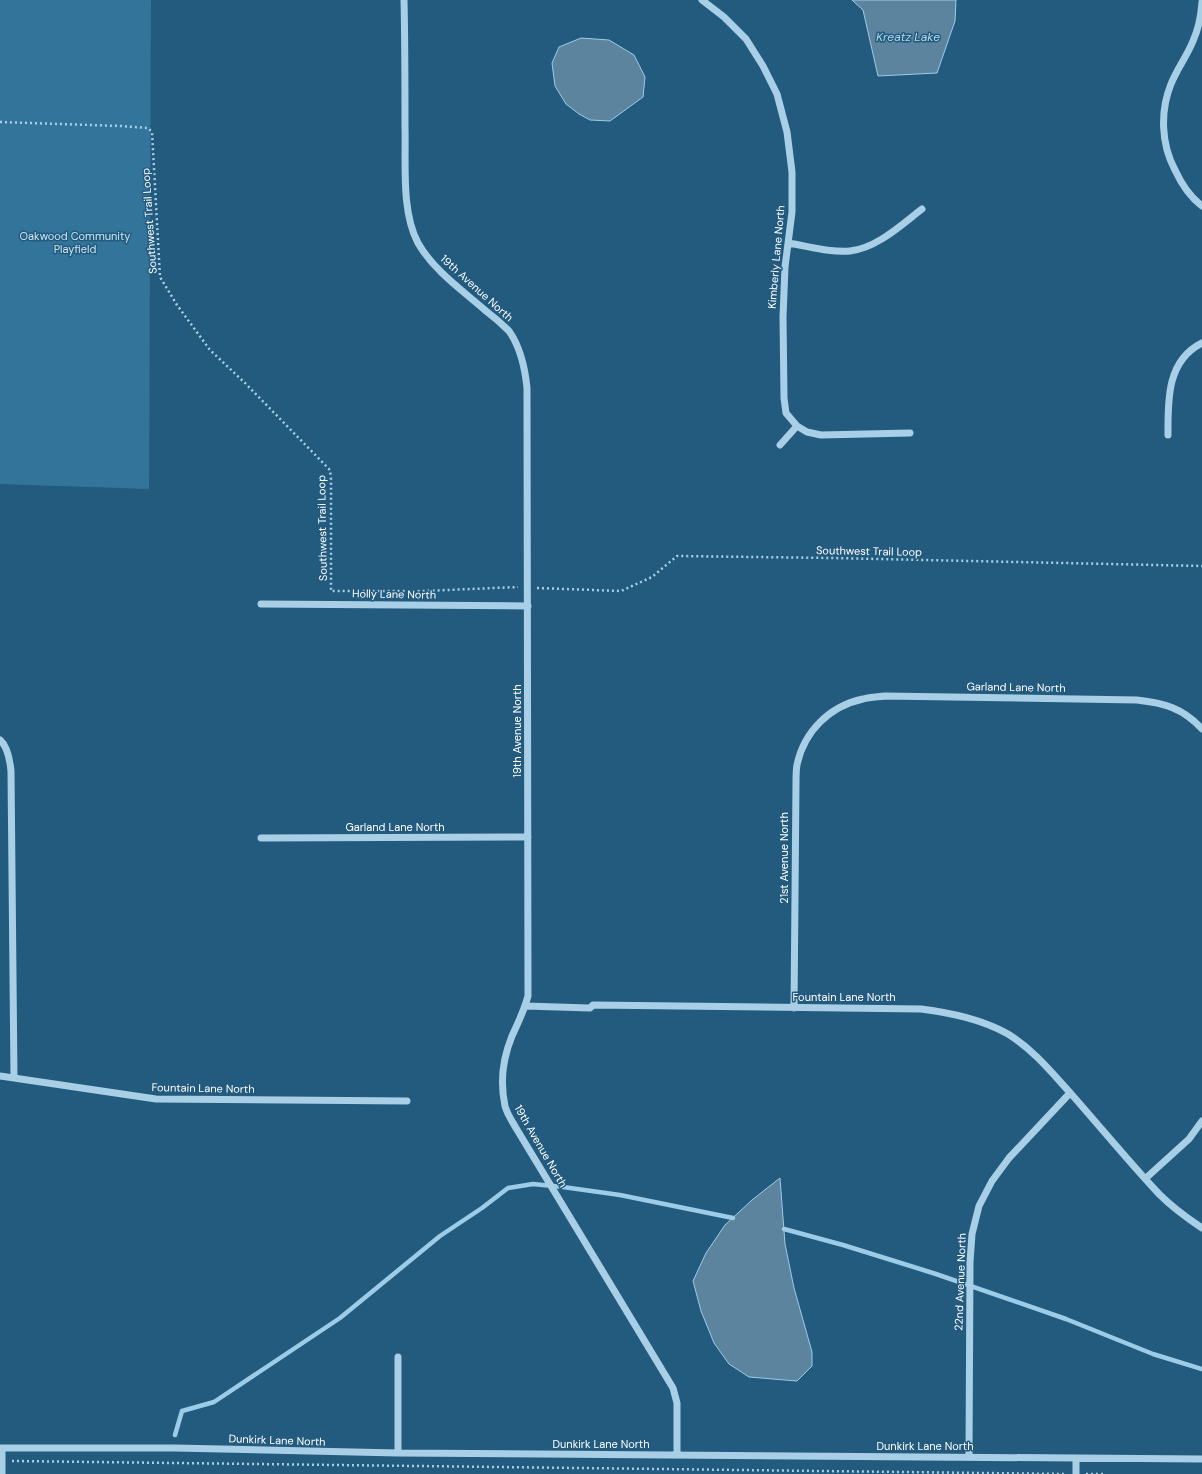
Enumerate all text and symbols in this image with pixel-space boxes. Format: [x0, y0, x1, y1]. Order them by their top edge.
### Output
water label: Kreatz Lake [876, 29, 940, 45]
street label: Southwest Trail Loop [138, 168, 160, 274]
street label: Kimberly Lane North [765, 205, 787, 309]
park label: Oakwood Community Playfield [20, 229, 130, 256]
street label: 19th Avenue North [438, 252, 516, 324]
street label: Southwest Trail Loop [314, 475, 330, 581]
street label: Southwest Trail Loop [816, 543, 922, 559]
street label: Holly Lane North [352, 586, 436, 602]
street label: Garland Lane North [966, 679, 1066, 695]
street label: 19th Avenue North [510, 684, 524, 778]
street label: 21st Avenue North [777, 812, 791, 904]
street label: Garland Lane North [345, 820, 445, 834]
street label: Fountain Lane North [792, 990, 896, 1004]
street label: Fountain Lane North [151, 1080, 255, 1096]
street label: 19th Avenue North [512, 1102, 570, 1190]
street label: 22nd Avenue North [951, 1233, 969, 1331]
street label: Dunkirk Lane North [228, 1431, 326, 1449]
street label: Dunkirk Lane North [552, 1437, 650, 1451]
street label: Dunkirk Lane North [876, 1439, 974, 1453]

